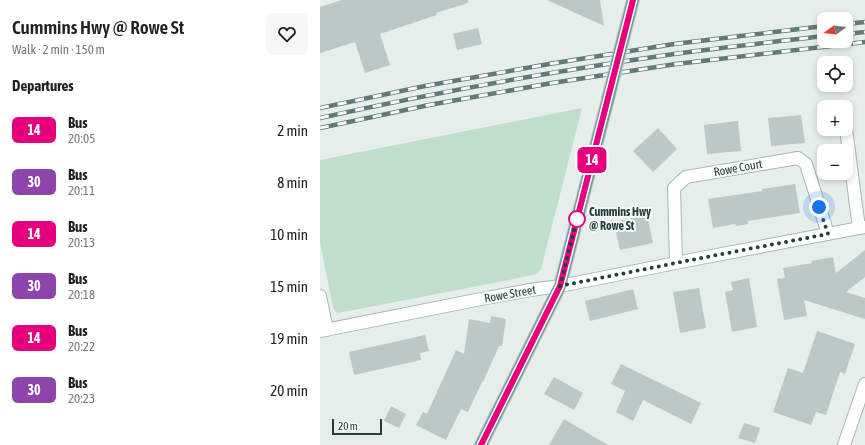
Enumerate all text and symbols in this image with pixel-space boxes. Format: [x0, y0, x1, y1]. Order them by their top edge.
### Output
north arrow [817, 12, 853, 48]
map controls [817, 12, 853, 180]
button: heart [266, 13, 308, 55]
text: Cummins Hwy @ Rowe St [12, 16, 184, 38]
text: Walk · 2 min · 150 m [12, 42, 105, 57]
button: locate [817, 56, 853, 92]
text: Departures [12, 77, 74, 94]
button: + [817, 100, 853, 136]
text: Bus [68, 114, 88, 131]
text: 14 [27, 122, 41, 138]
text: 2 min [277, 122, 308, 139]
text: 20:05 [68, 131, 95, 146]
button: − [817, 144, 853, 180]
line badge: 14 [574, 147, 610, 173]
text: 14 [585, 152, 599, 168]
street label: Rowe Court [712, 157, 764, 179]
text: Bus [68, 166, 88, 183]
text: 30 [27, 174, 41, 190]
text: 8 min [277, 174, 308, 191]
text: 20:11 [68, 183, 95, 198]
your location [809, 197, 829, 217]
place label: Cummins Hwy @ Rowe St [589, 205, 651, 233]
marker: Cummins Hwy @ Rowe St [568, 210, 586, 228]
text: Bus [68, 218, 88, 235]
text: 14 [27, 226, 41, 242]
text: 10 min [270, 226, 308, 243]
text: 20:13 [68, 235, 95, 250]
text: Bus [68, 270, 88, 287]
text: 30 [27, 278, 41, 294]
text: 15 min [270, 278, 308, 295]
street label: Rowe Street [483, 282, 537, 305]
text: 20:18 [68, 287, 95, 302]
text: Bus [68, 322, 88, 339]
text: 14 [27, 330, 41, 346]
text: 19 min [270, 330, 308, 347]
text: 20:22 [68, 339, 95, 354]
text: Bus [68, 374, 88, 391]
text: 30 [27, 382, 41, 398]
text: 20 min [270, 382, 308, 399]
text: 20:23 [68, 391, 95, 406]
scale bar [332, 417, 382, 436]
text: 20 m [338, 420, 358, 432]

